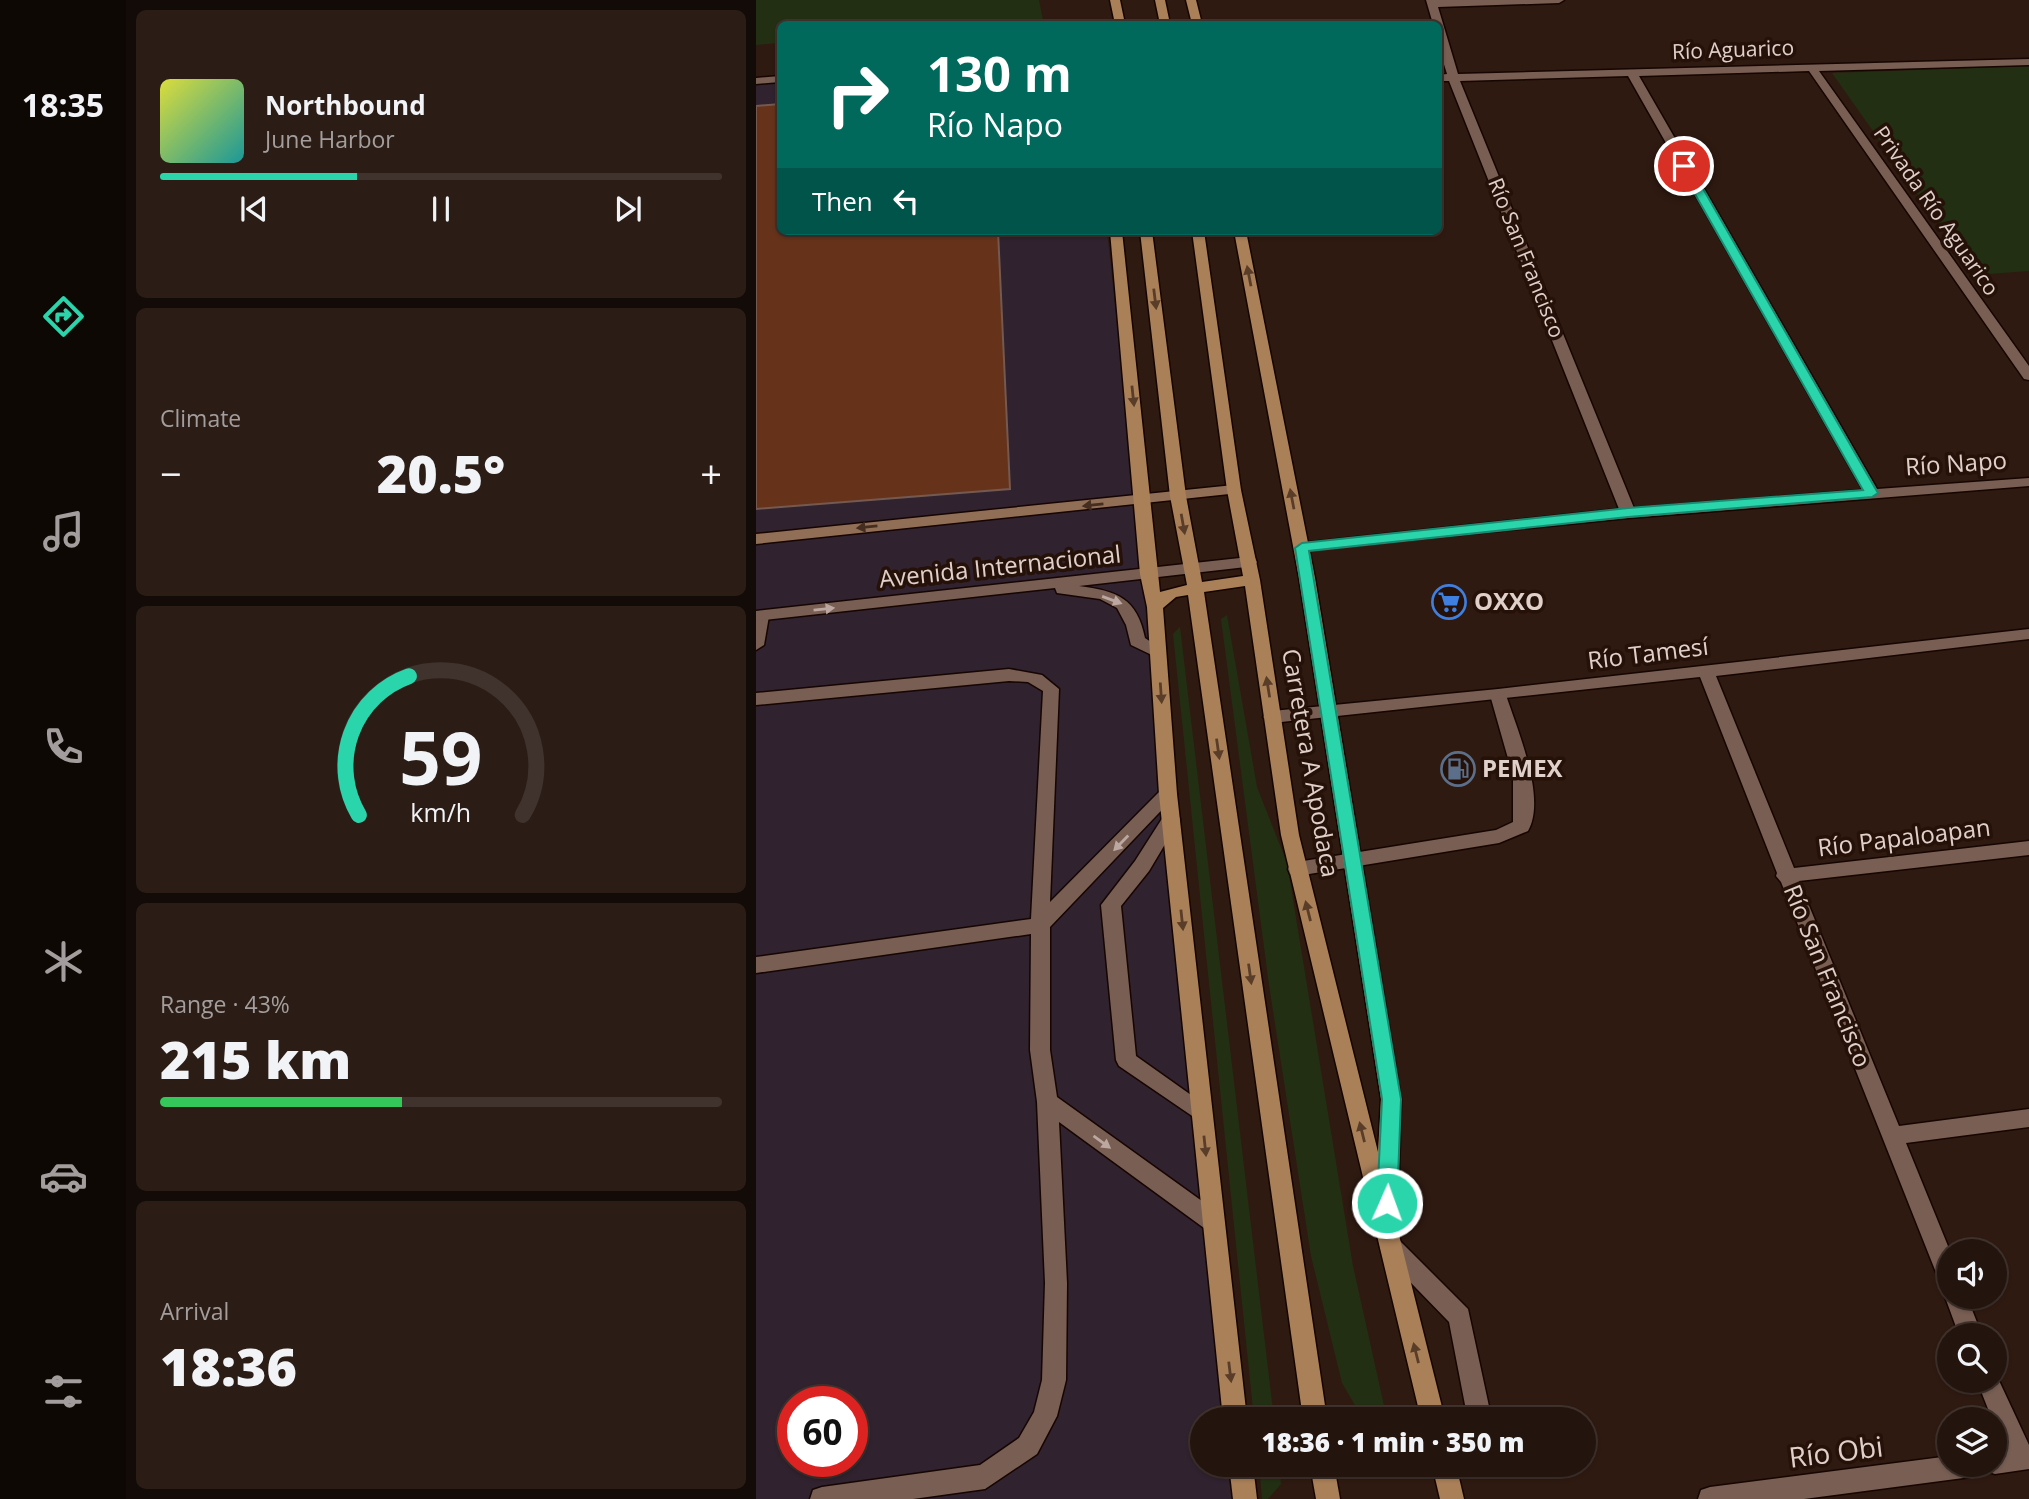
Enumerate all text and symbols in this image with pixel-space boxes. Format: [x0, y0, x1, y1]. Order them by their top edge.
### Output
street label: Río Aguarico [1671, 33, 1794, 65]
text: 130 m [927, 40, 1072, 106]
icon: right [812, 49, 903, 140]
text: 18:35 [22, 83, 104, 126]
text: Northbound [265, 87, 426, 123]
text: Río Napo [927, 103, 1063, 146]
street label: Privada Río Aguarico [1868, 120, 2006, 301]
text: June Harbor [265, 123, 395, 155]
pin [1654, 136, 1714, 196]
icon: arrive [1665, 147, 1703, 185]
street label: Río San Francisco [1482, 174, 1572, 342]
icon: left [887, 182, 925, 220]
text: Then [812, 183, 873, 219]
icon: previous [235, 190, 273, 228]
icon: pause [422, 190, 460, 228]
icon: next [609, 190, 647, 228]
one-way arrow [1243, 265, 1254, 287]
one-way arrow [1149, 288, 1160, 310]
icon: directions [39, 292, 88, 341]
one-way arrow [1128, 386, 1139, 408]
text: Climate [160, 402, 241, 434]
text: 20.5° [377, 437, 505, 508]
street label: Río Napo [1904, 442, 2008, 483]
text: − [160, 447, 182, 499]
text: + [700, 447, 722, 499]
one-way arrow [1287, 488, 1298, 510]
one-way arrow [1082, 500, 1104, 511]
icon: music [39, 507, 88, 556]
one-way arrow [1178, 513, 1189, 535]
one-way arrow [856, 522, 878, 533]
street label: Avenida Internacional [877, 536, 1122, 595]
supermarket icon: OXXO [1430, 583, 1468, 621]
place label: OXXO [1474, 584, 1544, 617]
one-way arrow [1102, 594, 1123, 605]
one-way arrow [813, 603, 835, 614]
street label: Río Tamesí [1586, 629, 1711, 676]
street label: Carretera A Apodaca [1275, 646, 1348, 880]
one-way arrow [1262, 676, 1273, 698]
one-way arrow [1156, 683, 1167, 705]
text: 59 [399, 708, 483, 807]
icon: phone [39, 722, 88, 771]
one-way arrow [1212, 738, 1223, 760]
fuel station icon: PEMEX [1439, 750, 1477, 788]
place label: PEMEX [1482, 751, 1564, 784]
text: km/h [411, 795, 471, 829]
street label: Río Papaloapan [1816, 810, 1992, 863]
one-way arrow [1112, 834, 1129, 851]
street label: Río San Francisco [1777, 879, 1880, 1072]
one-way arrow [1302, 900, 1313, 922]
one-way arrow [1176, 909, 1187, 931]
icon: climate [39, 937, 88, 986]
one-way arrow [1244, 964, 1255, 986]
text: Range · 43% [160, 988, 290, 1020]
text: 215 km [160, 1023, 351, 1094]
one-way arrow [1356, 1121, 1367, 1143]
one-way arrow [1093, 1135, 1111, 1149]
one-way arrow [1200, 1135, 1211, 1157]
icon: car [39, 1152, 88, 1201]
position arrow [1350, 1166, 1424, 1240]
map controls [1937, 1239, 2007, 1477]
button: sound [1937, 1239, 2007, 1309]
text: Arrival [160, 1295, 229, 1327]
button: search [1937, 1323, 2007, 1393]
text: 18:36 [160, 1330, 297, 1401]
one-way arrow [1410, 1342, 1421, 1364]
one-way arrow [1225, 1362, 1236, 1384]
icon: filters [39, 1367, 88, 1416]
speed limit sign: 60 [777, 1386, 868, 1477]
button: layers [1937, 1407, 2007, 1477]
text: 18:36 · 1 min · 350 m [1262, 1424, 1524, 1460]
street label: Río Obi [1787, 1426, 1885, 1476]

